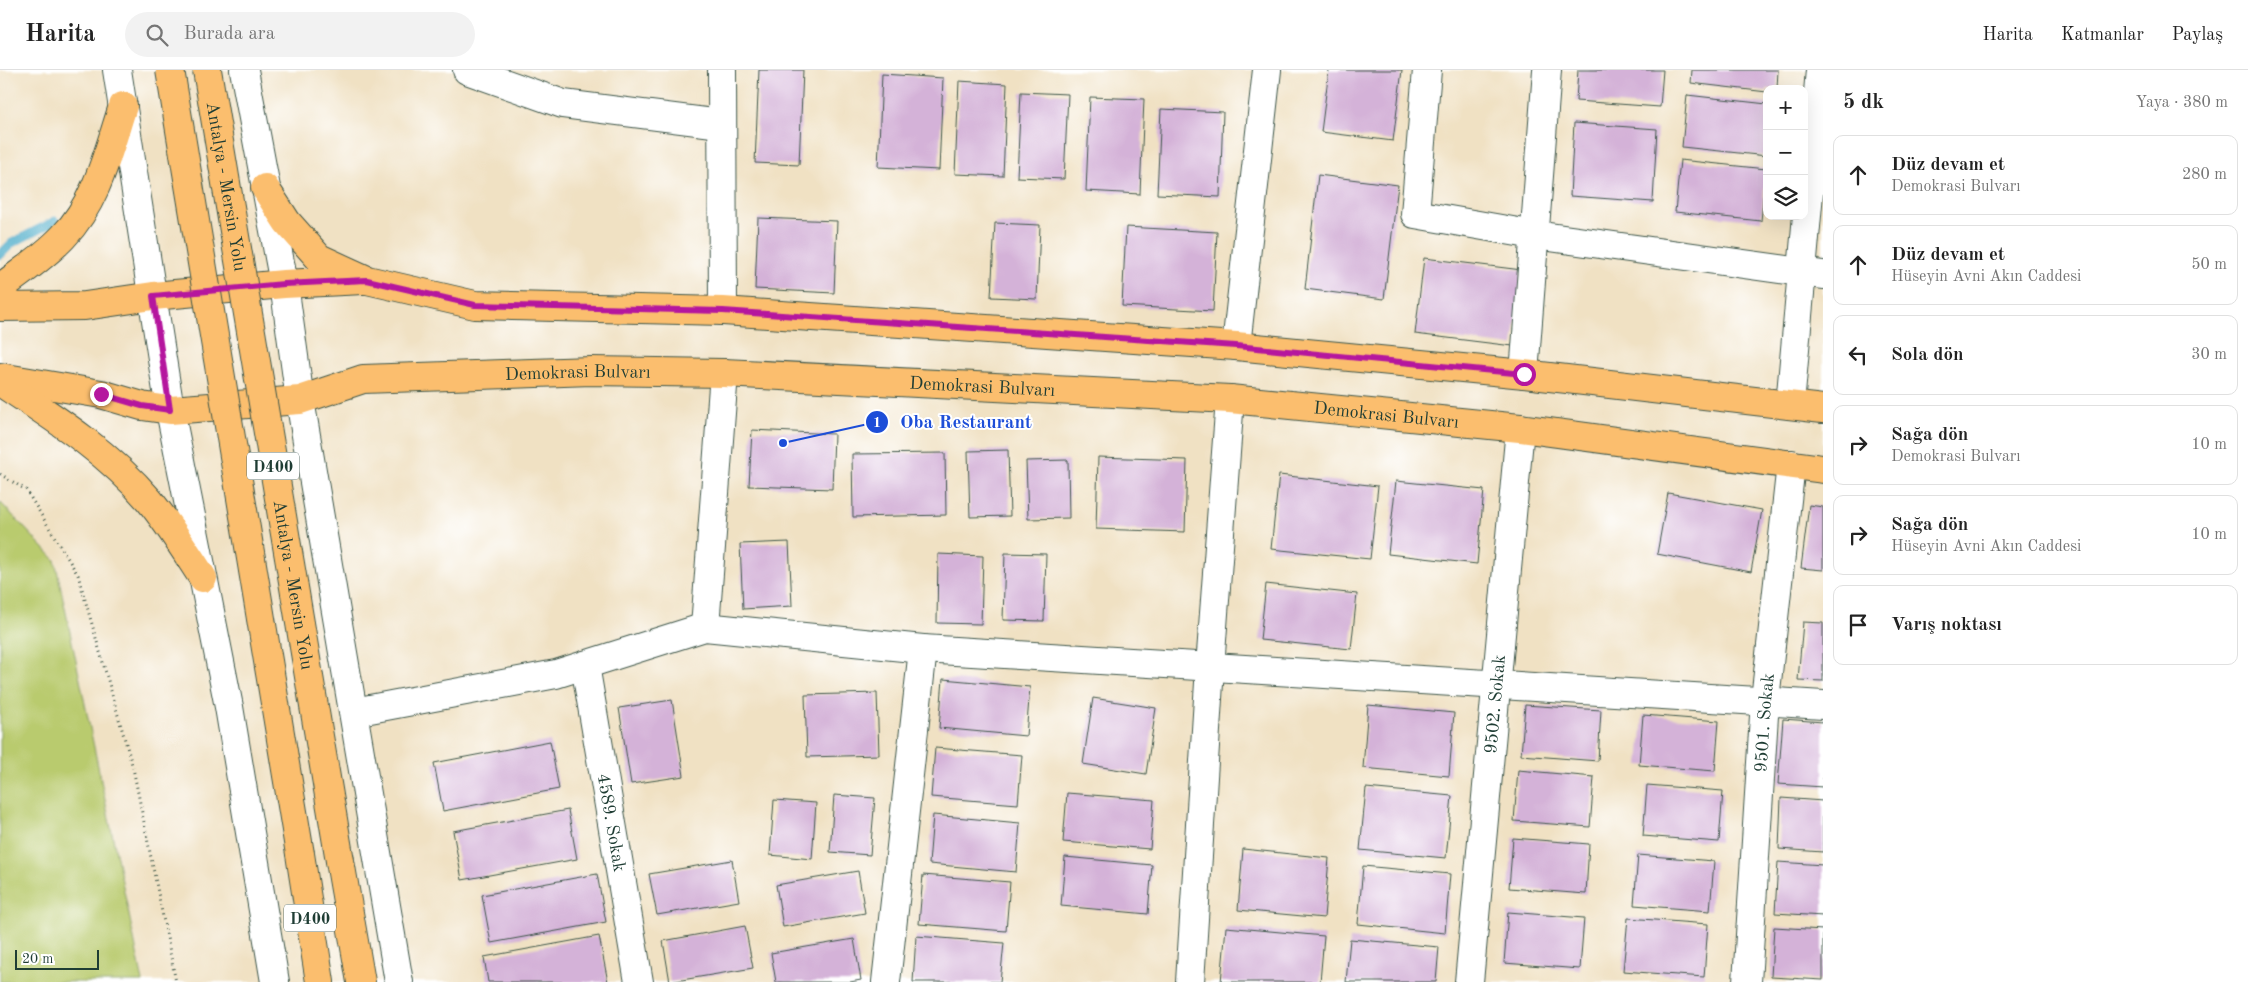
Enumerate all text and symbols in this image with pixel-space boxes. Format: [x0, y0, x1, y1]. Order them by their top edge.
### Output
search box [125, 12, 475, 57]
icon: search [143, 21, 171, 49]
text: Harita [25, 23, 95, 47]
text: Burada ara [183, 25, 275, 44]
text: Harita [1982, 26, 2033, 44]
text: Katmanlar [2061, 26, 2144, 44]
text: Paylaş [2172, 26, 2223, 44]
map controls [1763, 85, 1808, 220]
button: + [1763, 85, 1808, 130]
text: 5 dk [1843, 92, 1884, 113]
text: Yaya · 380 m [2135, 95, 2228, 111]
street label: Antalya - Mersin Yolu [202, 100, 249, 273]
button: − [1763, 130, 1808, 175]
text: Düz devam et [1891, 156, 2005, 175]
icon: ahead [1844, 161, 1872, 189]
text: 280 m [2182, 167, 2227, 183]
button: layers [1763, 175, 1808, 220]
text: Demokrasi Bulvarı [1891, 179, 2021, 195]
text: Düz devam et [1891, 246, 2005, 265]
icon: ahead [1844, 251, 1872, 279]
text: 50 m [2191, 257, 2227, 273]
text: Hüseyin Avni Akın Caddesi [1891, 269, 2081, 285]
icon: left [1844, 341, 1872, 369]
text: Sola dön [1891, 346, 1964, 365]
text: 30 m [2191, 347, 2227, 363]
street label: Demokrasi Bulvarı [504, 363, 651, 384]
route start [1513, 363, 1536, 386]
street label: Demokrasi Bulvarı [909, 375, 1056, 400]
route end [90, 383, 113, 406]
street label: Demokrasi Bulvarı [1313, 399, 1460, 432]
callout: Oba Restaurant [865, 405, 1042, 439]
text: Oba Restaurant [900, 414, 1032, 433]
text: 1 [873, 416, 881, 431]
text: Sağa dön [1891, 426, 1968, 445]
icon: right [1844, 431, 1872, 459]
text: 10 m [2191, 437, 2227, 453]
text: Demokrasi Bulvarı [1891, 449, 2021, 465]
road number: D400 [247, 452, 299, 480]
street label: Antalya - Mersin Yolu [269, 499, 316, 671]
text: Sağa dön [1891, 516, 1968, 535]
icon: right [1844, 521, 1872, 549]
text: 10 m [2191, 527, 2227, 543]
text: Hüseyin Avni Akın Caddesi [1891, 539, 2081, 555]
icon: arrive [1844, 611, 1872, 639]
text: Varış noktası [1891, 616, 2002, 635]
street label: 9502. Sokak [1482, 654, 1509, 755]
street label: 9501. Sokak [1752, 672, 1778, 773]
street label: 4589. Sokak [594, 772, 628, 874]
road number: D400 [284, 904, 336, 931]
scale bar [15, 947, 99, 970]
text: 20 m [22, 952, 53, 966]

